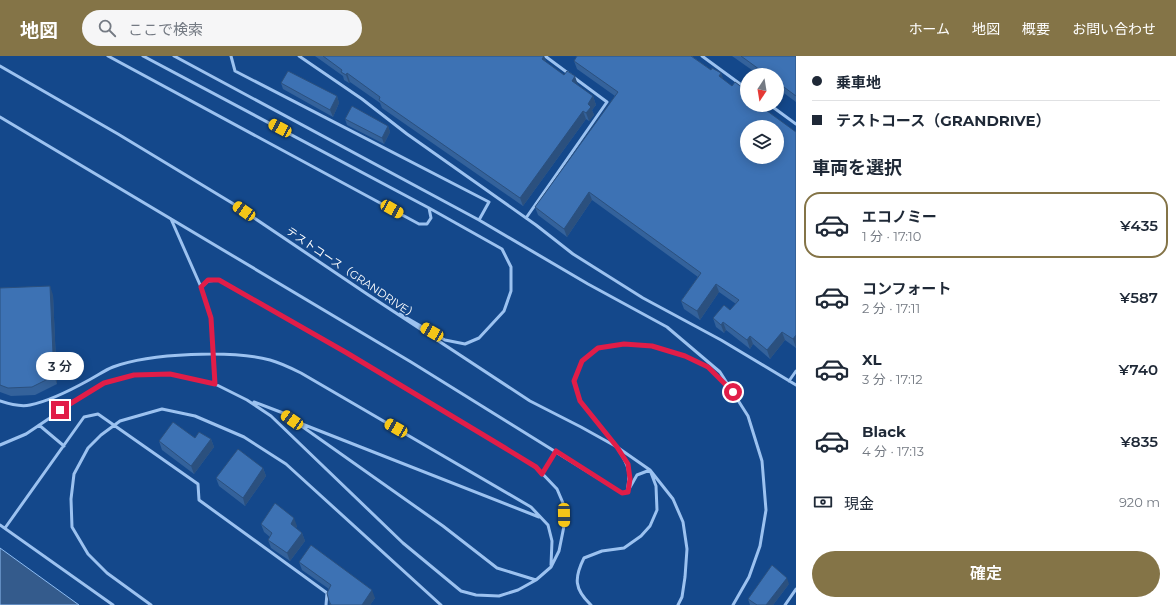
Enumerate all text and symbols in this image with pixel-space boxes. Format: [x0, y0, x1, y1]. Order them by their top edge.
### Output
search box [82, 10, 362, 46]
icon: search [96, 17, 118, 39]
text: 地図 [20, 19, 58, 42]
text: ここで検索 [128, 20, 203, 39]
text: ホーム [908, 20, 950, 38]
text: 地図 [972, 20, 1000, 38]
text: 概要 [1022, 20, 1050, 38]
text: お問い合わせ [1072, 20, 1156, 38]
north arrow [740, 68, 784, 112]
map controls [740, 68, 784, 164]
text: 乗車地 [836, 73, 881, 92]
text: テストコース（GRANDRIVE） [836, 111, 1051, 130]
car [267, 117, 293, 139]
button: layers [740, 120, 784, 164]
text: 車両を選択 [812, 157, 902, 179]
car [379, 198, 405, 220]
car [231, 199, 257, 223]
icon: car [814, 207, 850, 243]
text: エコノミー [862, 207, 937, 226]
text: ¥435 [1120, 216, 1158, 235]
street label: テストコース（GRANDRIVE） [283, 224, 421, 322]
text: 1 分 · 17:10 [862, 228, 921, 244]
icon: car [814, 279, 850, 315]
text: コンフォート [862, 279, 952, 298]
text: ¥587 [1120, 288, 1158, 307]
text: 2 分 · 17:11 [862, 300, 920, 316]
car [419, 321, 445, 343]
text: XL [862, 350, 881, 369]
icon: car [814, 351, 850, 387]
callout: 3 分 [36, 352, 84, 380]
text: 3 分 [48, 358, 72, 374]
text: ¥740 [1118, 360, 1158, 379]
text: 3 分 · 17:12 [862, 371, 923, 387]
route start [724, 383, 742, 401]
route end [51, 401, 69, 419]
car [279, 408, 305, 432]
car [383, 417, 409, 439]
text: Black [862, 422, 906, 441]
icon: car [814, 423, 850, 459]
text: ¥835 [1120, 432, 1158, 451]
text: 4 分 · 17:13 [862, 443, 924, 459]
icon: cash [812, 491, 834, 513]
text: 現金 [844, 494, 874, 513]
text: 920 m [1119, 494, 1160, 510]
car [558, 503, 570, 527]
button: 確定 [812, 551, 1160, 597]

